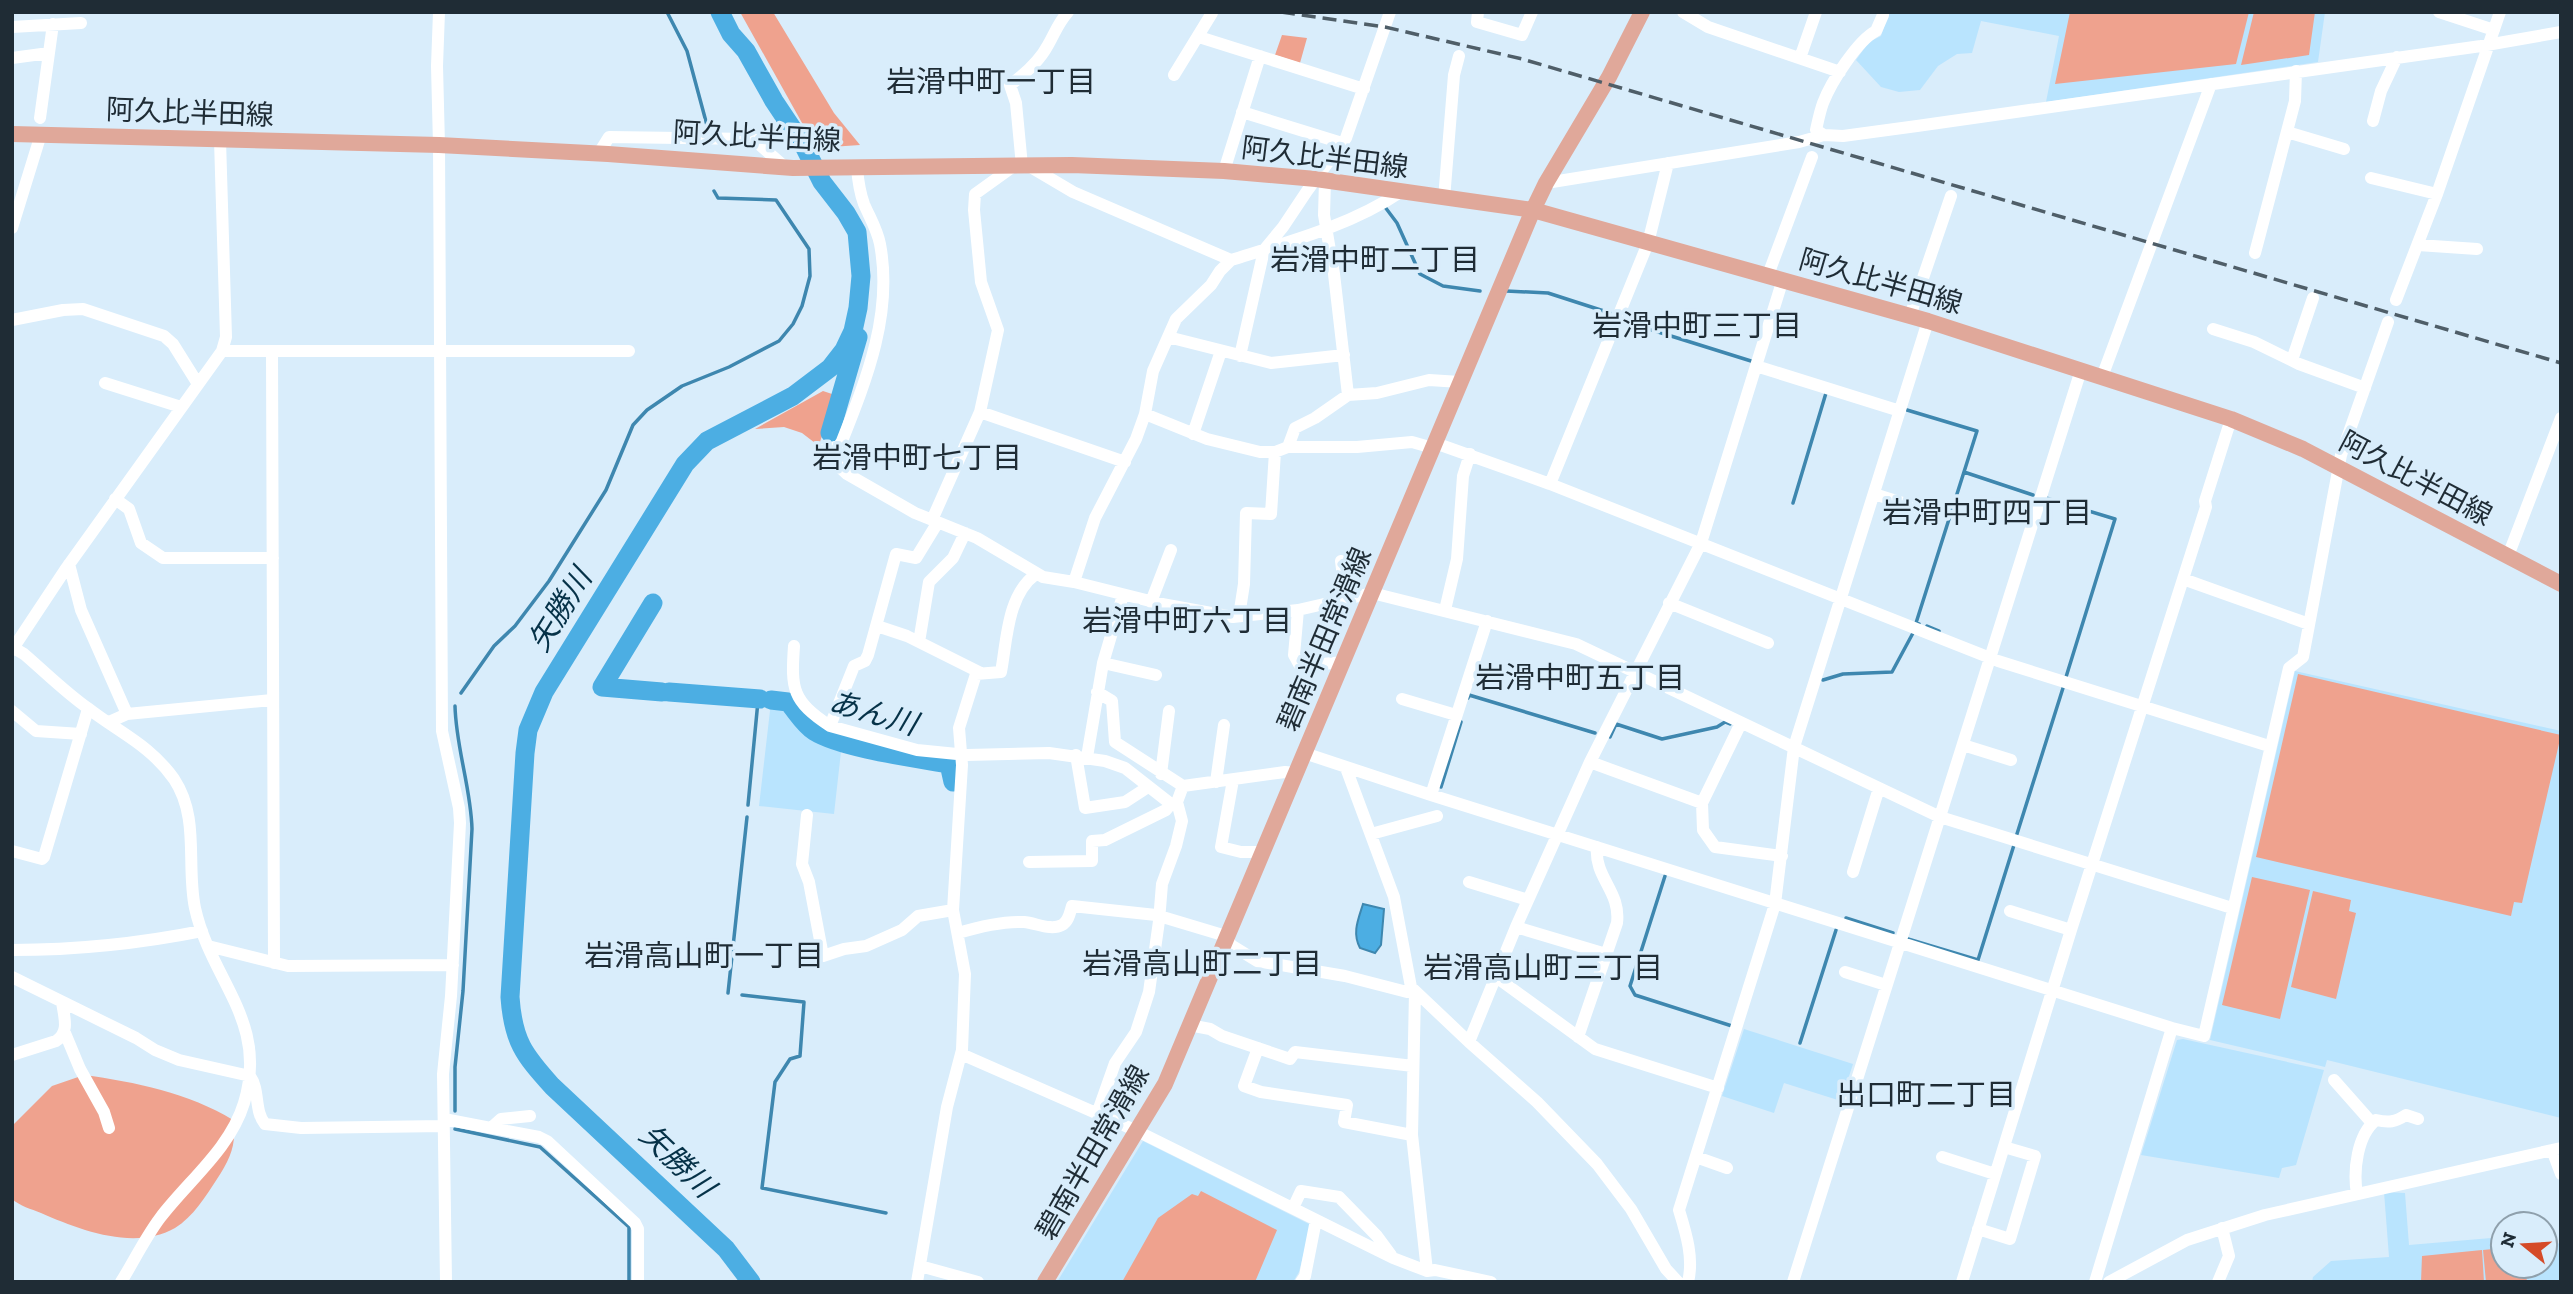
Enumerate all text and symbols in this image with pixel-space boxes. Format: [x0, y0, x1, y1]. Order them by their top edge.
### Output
district label: 岩滑中町一丁目 [886, 64, 1096, 100]
street label: 阿久比半田線 [105, 93, 275, 132]
street label: 阿久比半田線 [672, 116, 842, 157]
street label: 阿久比半田線 [1240, 131, 1410, 184]
district label: 岩滑中町二丁目 [1270, 242, 1480, 278]
street label: 阿久比半田線 [1796, 242, 1966, 320]
district label: 岩滑中町三丁目 [1592, 308, 1802, 344]
street label: 阿久比半田線 [2334, 424, 2498, 532]
district label: 岩滑中町七丁目 [812, 440, 1022, 476]
district label: 岩滑中町四丁目 [1882, 495, 2092, 531]
street label: 碧南半田常滑線 [1271, 543, 1378, 736]
water label: 矢勝川 [521, 560, 601, 658]
district label: 岩滑中町六丁目 [1082, 603, 1292, 639]
district label: 岩滑中町五丁目 [1475, 660, 1685, 696]
water label: あん川 [825, 683, 924, 744]
district label: 岩滑高山町一丁目 [584, 938, 824, 974]
district label: 岩滑高山町二丁目 [1082, 946, 1322, 982]
district label: 岩滑高山町三丁目 [1423, 950, 1663, 986]
street label: 碧南半田常滑線 [1029, 1059, 1156, 1245]
district label: 出口町二丁目 [1836, 1077, 2016, 1113]
water label: 矢勝川 [632, 1117, 724, 1207]
north arrow [2489, 1210, 2559, 1280]
text: N [2495, 1229, 2521, 1250]

